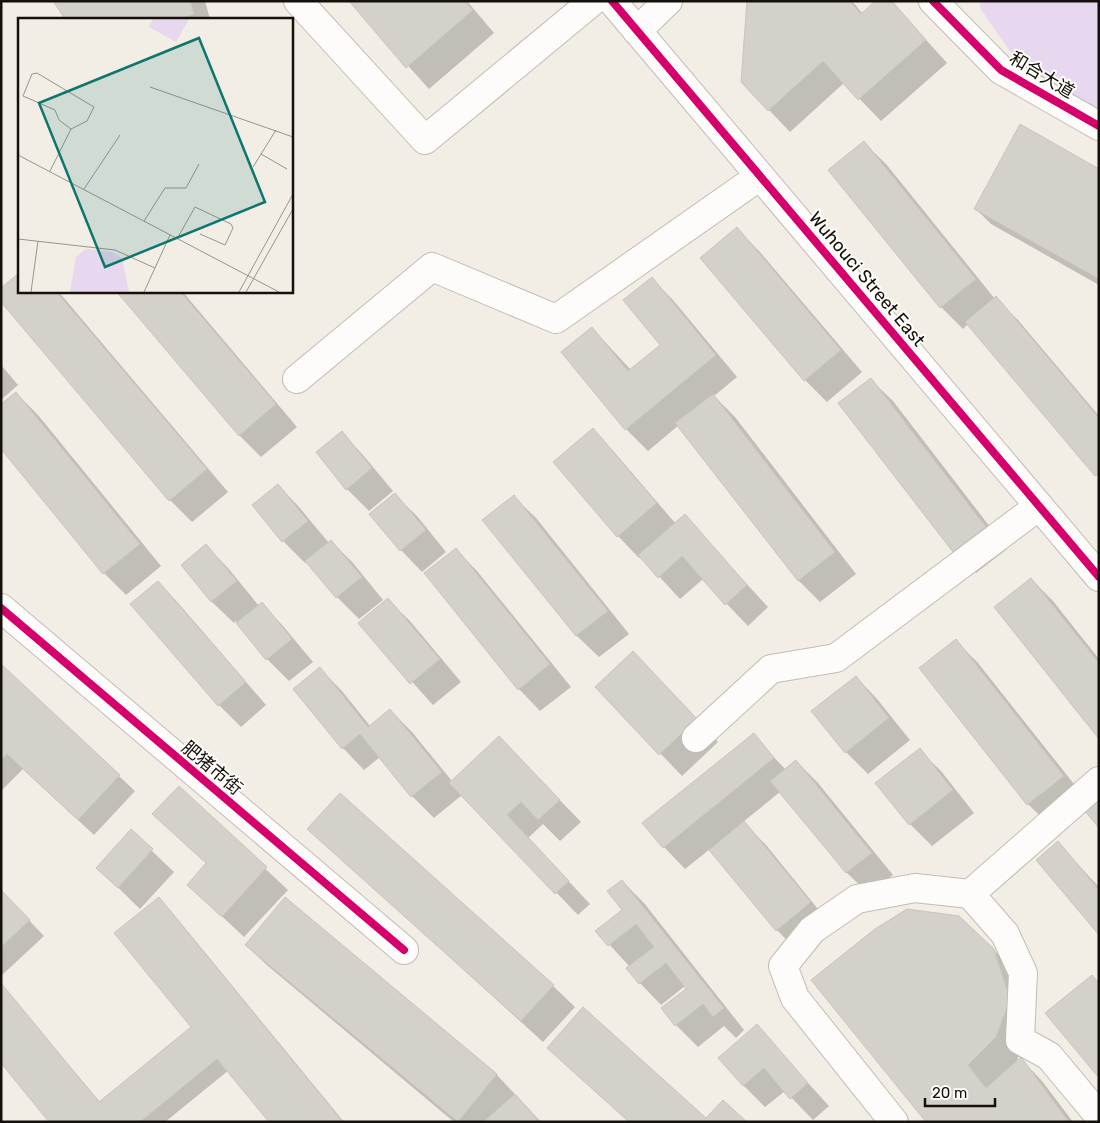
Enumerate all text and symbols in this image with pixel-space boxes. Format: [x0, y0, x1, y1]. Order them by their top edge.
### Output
inset map [18, 18, 292, 292]
street label: 和合大道 [1005, 47, 1079, 103]
street label: Wuhouci Street East [804, 207, 930, 351]
street label: 肥猪市街 [177, 736, 247, 800]
scale bar [925, 1076, 995, 1108]
text: 20 m [932, 1084, 967, 1102]

